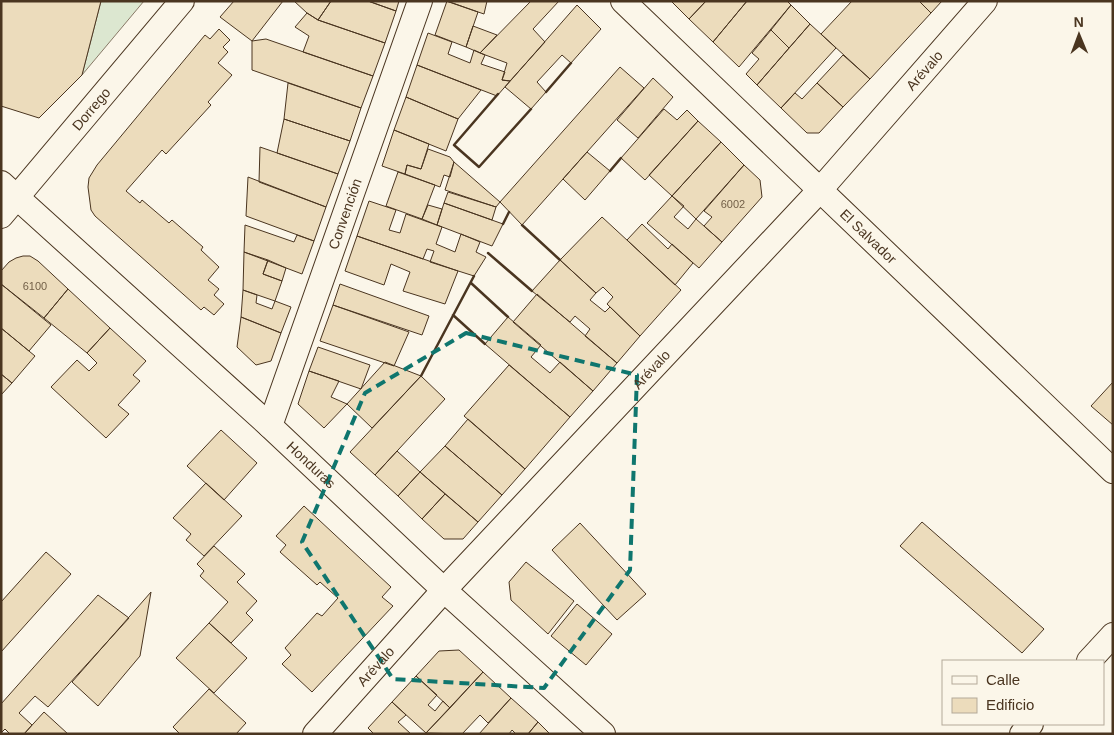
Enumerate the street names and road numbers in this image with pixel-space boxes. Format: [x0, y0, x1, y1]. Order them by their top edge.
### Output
street label: Arévalo [903, 47, 946, 94]
street label: Dorrego [69, 84, 114, 133]
street label: Convención [325, 176, 365, 251]
street label: El Salvador [837, 206, 900, 267]
street label: Arévalo [629, 347, 674, 392]
street label: Honduras [284, 438, 339, 491]
street label: Arévalo [354, 643, 398, 689]

